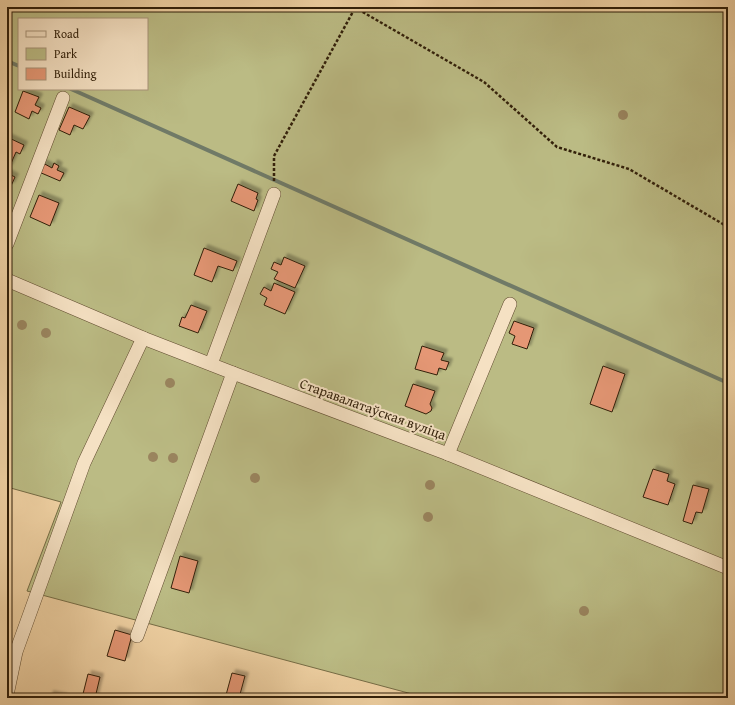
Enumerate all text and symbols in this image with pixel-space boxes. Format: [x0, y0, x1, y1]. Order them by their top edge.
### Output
legend [18, 18, 148, 90]
text: Road [54, 25, 80, 42]
text: Park [54, 45, 78, 62]
text: Building [54, 65, 97, 82]
street label: Старавалатаўская вуліца [297, 373, 449, 445]

